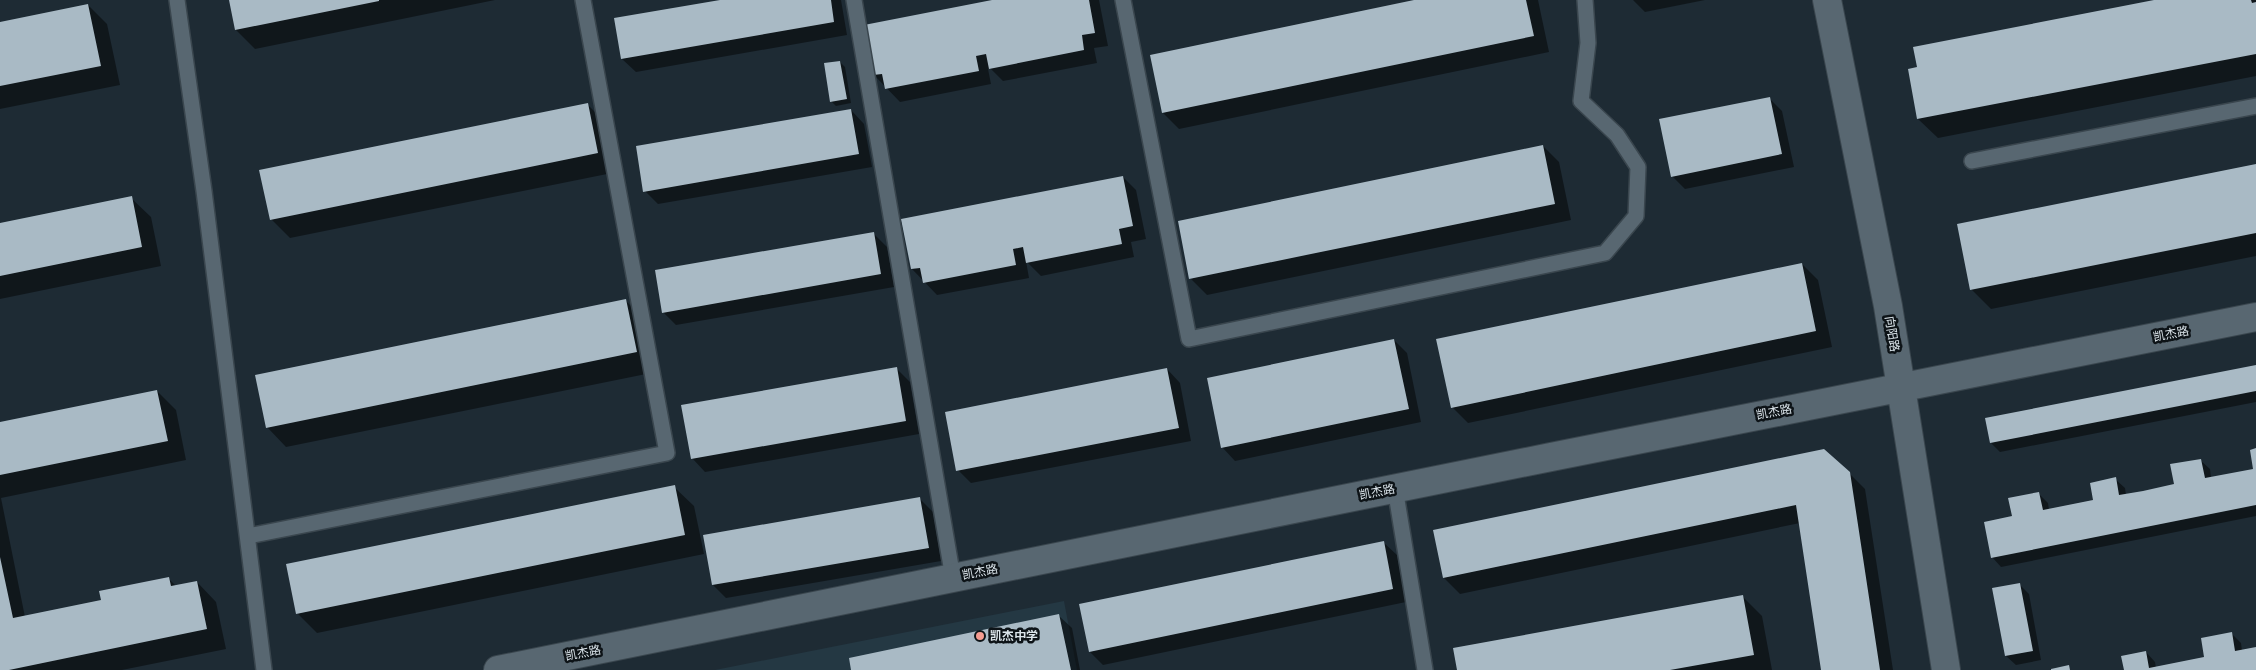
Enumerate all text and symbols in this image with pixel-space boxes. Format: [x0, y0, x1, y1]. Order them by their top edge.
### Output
street label: 向阳路 [1882, 315, 1902, 353]
street label: 凯杰路 [2152, 324, 2190, 344]
street label: 凯杰路 [1755, 402, 1793, 422]
street label: 凯杰路 [1358, 482, 1396, 502]
street label: 凯杰路 [961, 562, 999, 582]
place label: 凯杰中学 [990, 629, 1038, 643]
marker: 凯杰中学 [974, 630, 986, 642]
street label: 凯杰路 [564, 643, 602, 663]

